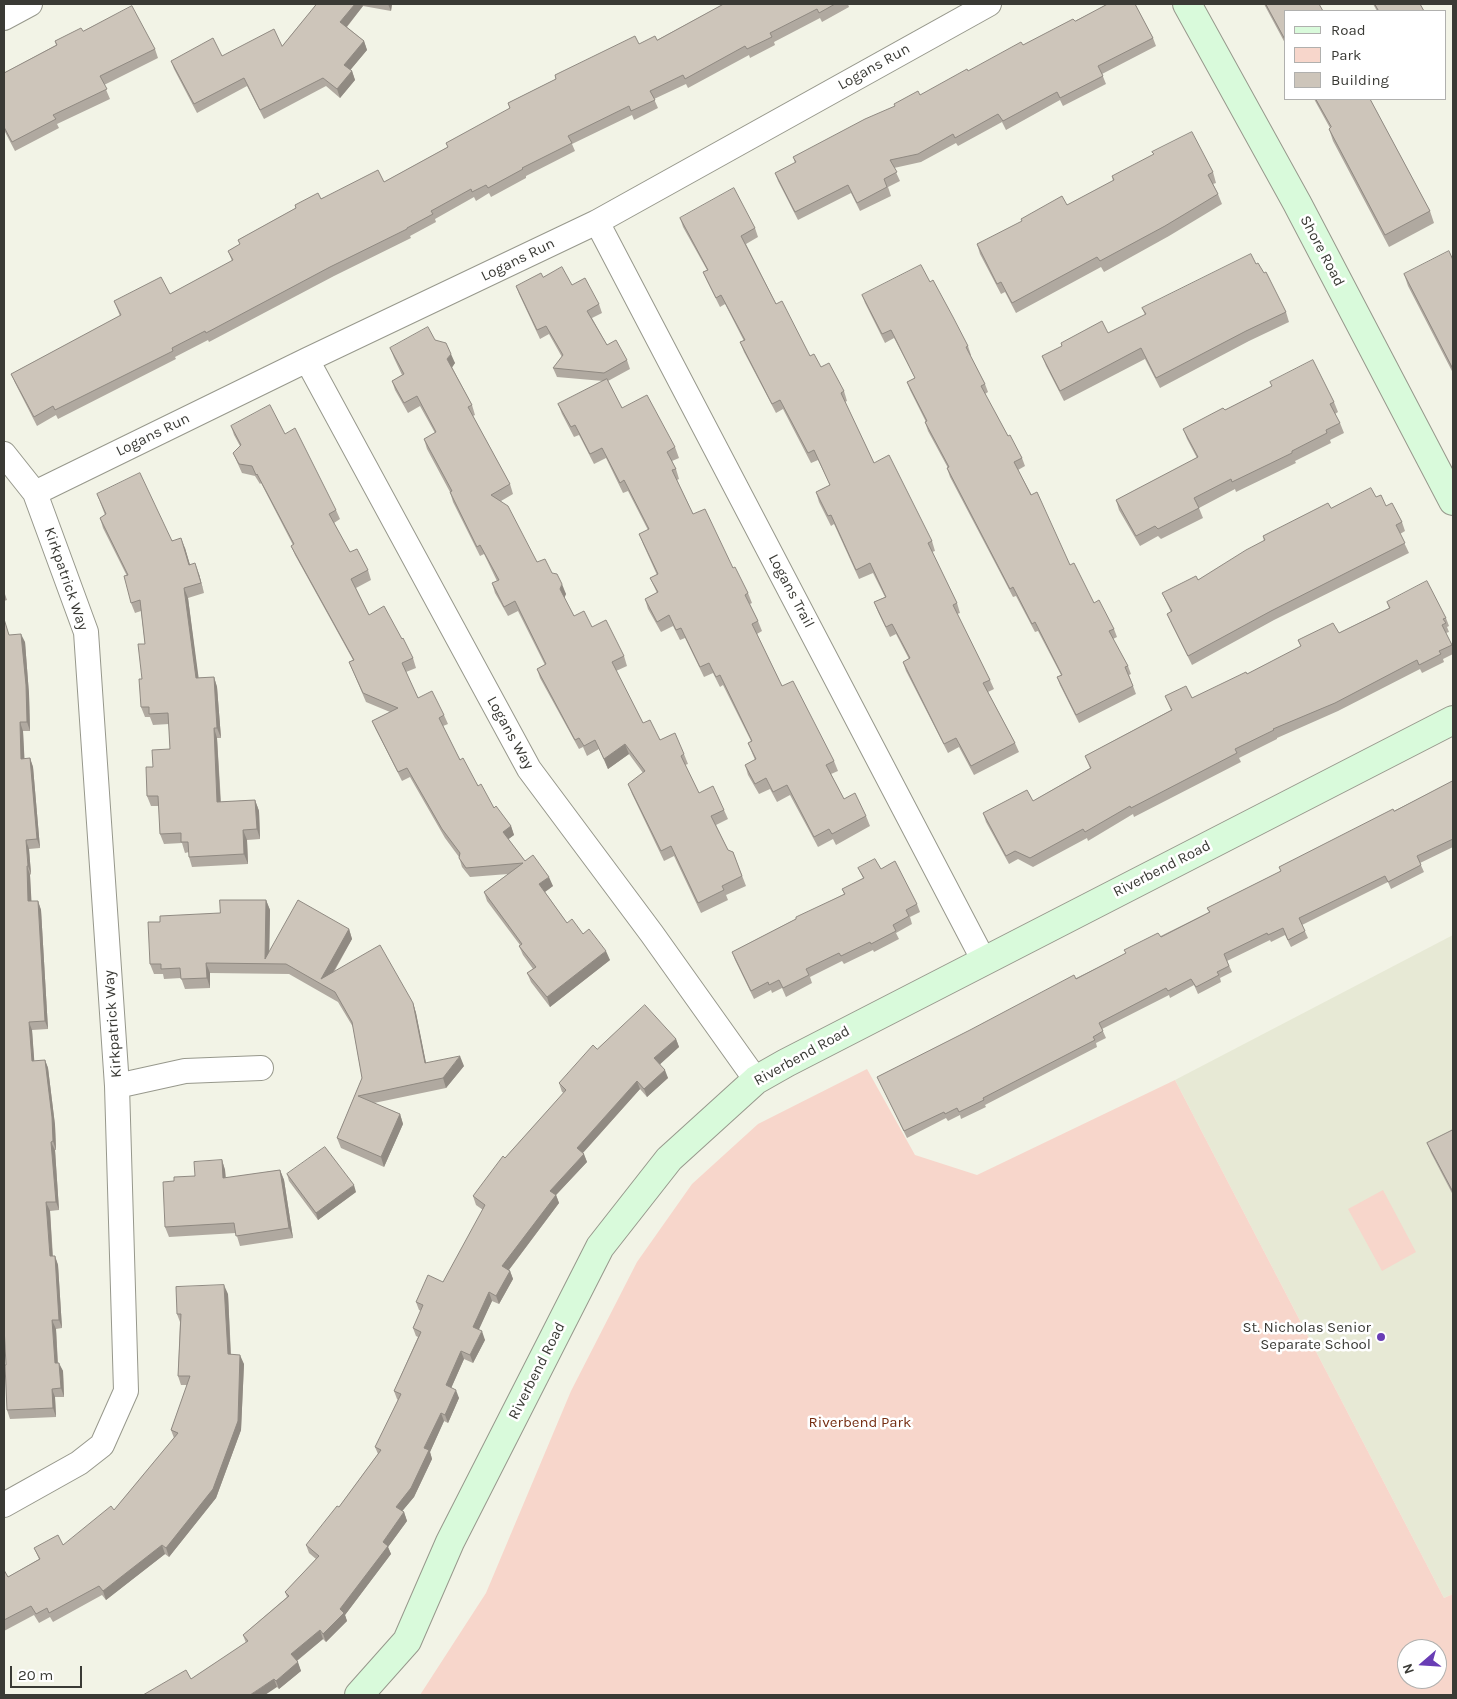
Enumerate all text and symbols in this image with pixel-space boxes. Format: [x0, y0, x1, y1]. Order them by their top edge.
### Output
legend [1284, 10, 1447, 100]
text: Road [1331, 21, 1366, 39]
street label: Logans Run [835, 40, 913, 94]
text: Park [1331, 46, 1361, 64]
text: Building [1331, 71, 1389, 89]
street label: Shore Road [1296, 213, 1348, 289]
street label: Logans Run [478, 234, 558, 286]
street label: Logans Run [113, 409, 193, 461]
street label: Kirkpatrick Way [40, 525, 92, 633]
street label: Logans Trail [764, 551, 818, 631]
street label: Logans Way [483, 693, 537, 773]
street label: Riverbend Road [1110, 837, 1214, 901]
street label: Kirkpatrick Way [100, 970, 126, 1078]
street label: Riverbend Road [751, 1022, 853, 1090]
street label: Riverbend Road [505, 1319, 569, 1423]
place label: St. Nicholas Senior Separate School [1243, 1319, 1371, 1354]
marker: St. Nicholas Senior Separate School [1375, 1331, 1387, 1343]
park label: Riverbend Park [809, 1414, 911, 1432]
north arrow [1397, 1639, 1447, 1689]
scale bar [12, 1656, 85, 1688]
text: N [1399, 1661, 1418, 1676]
text: 20 m [18, 1666, 53, 1684]

